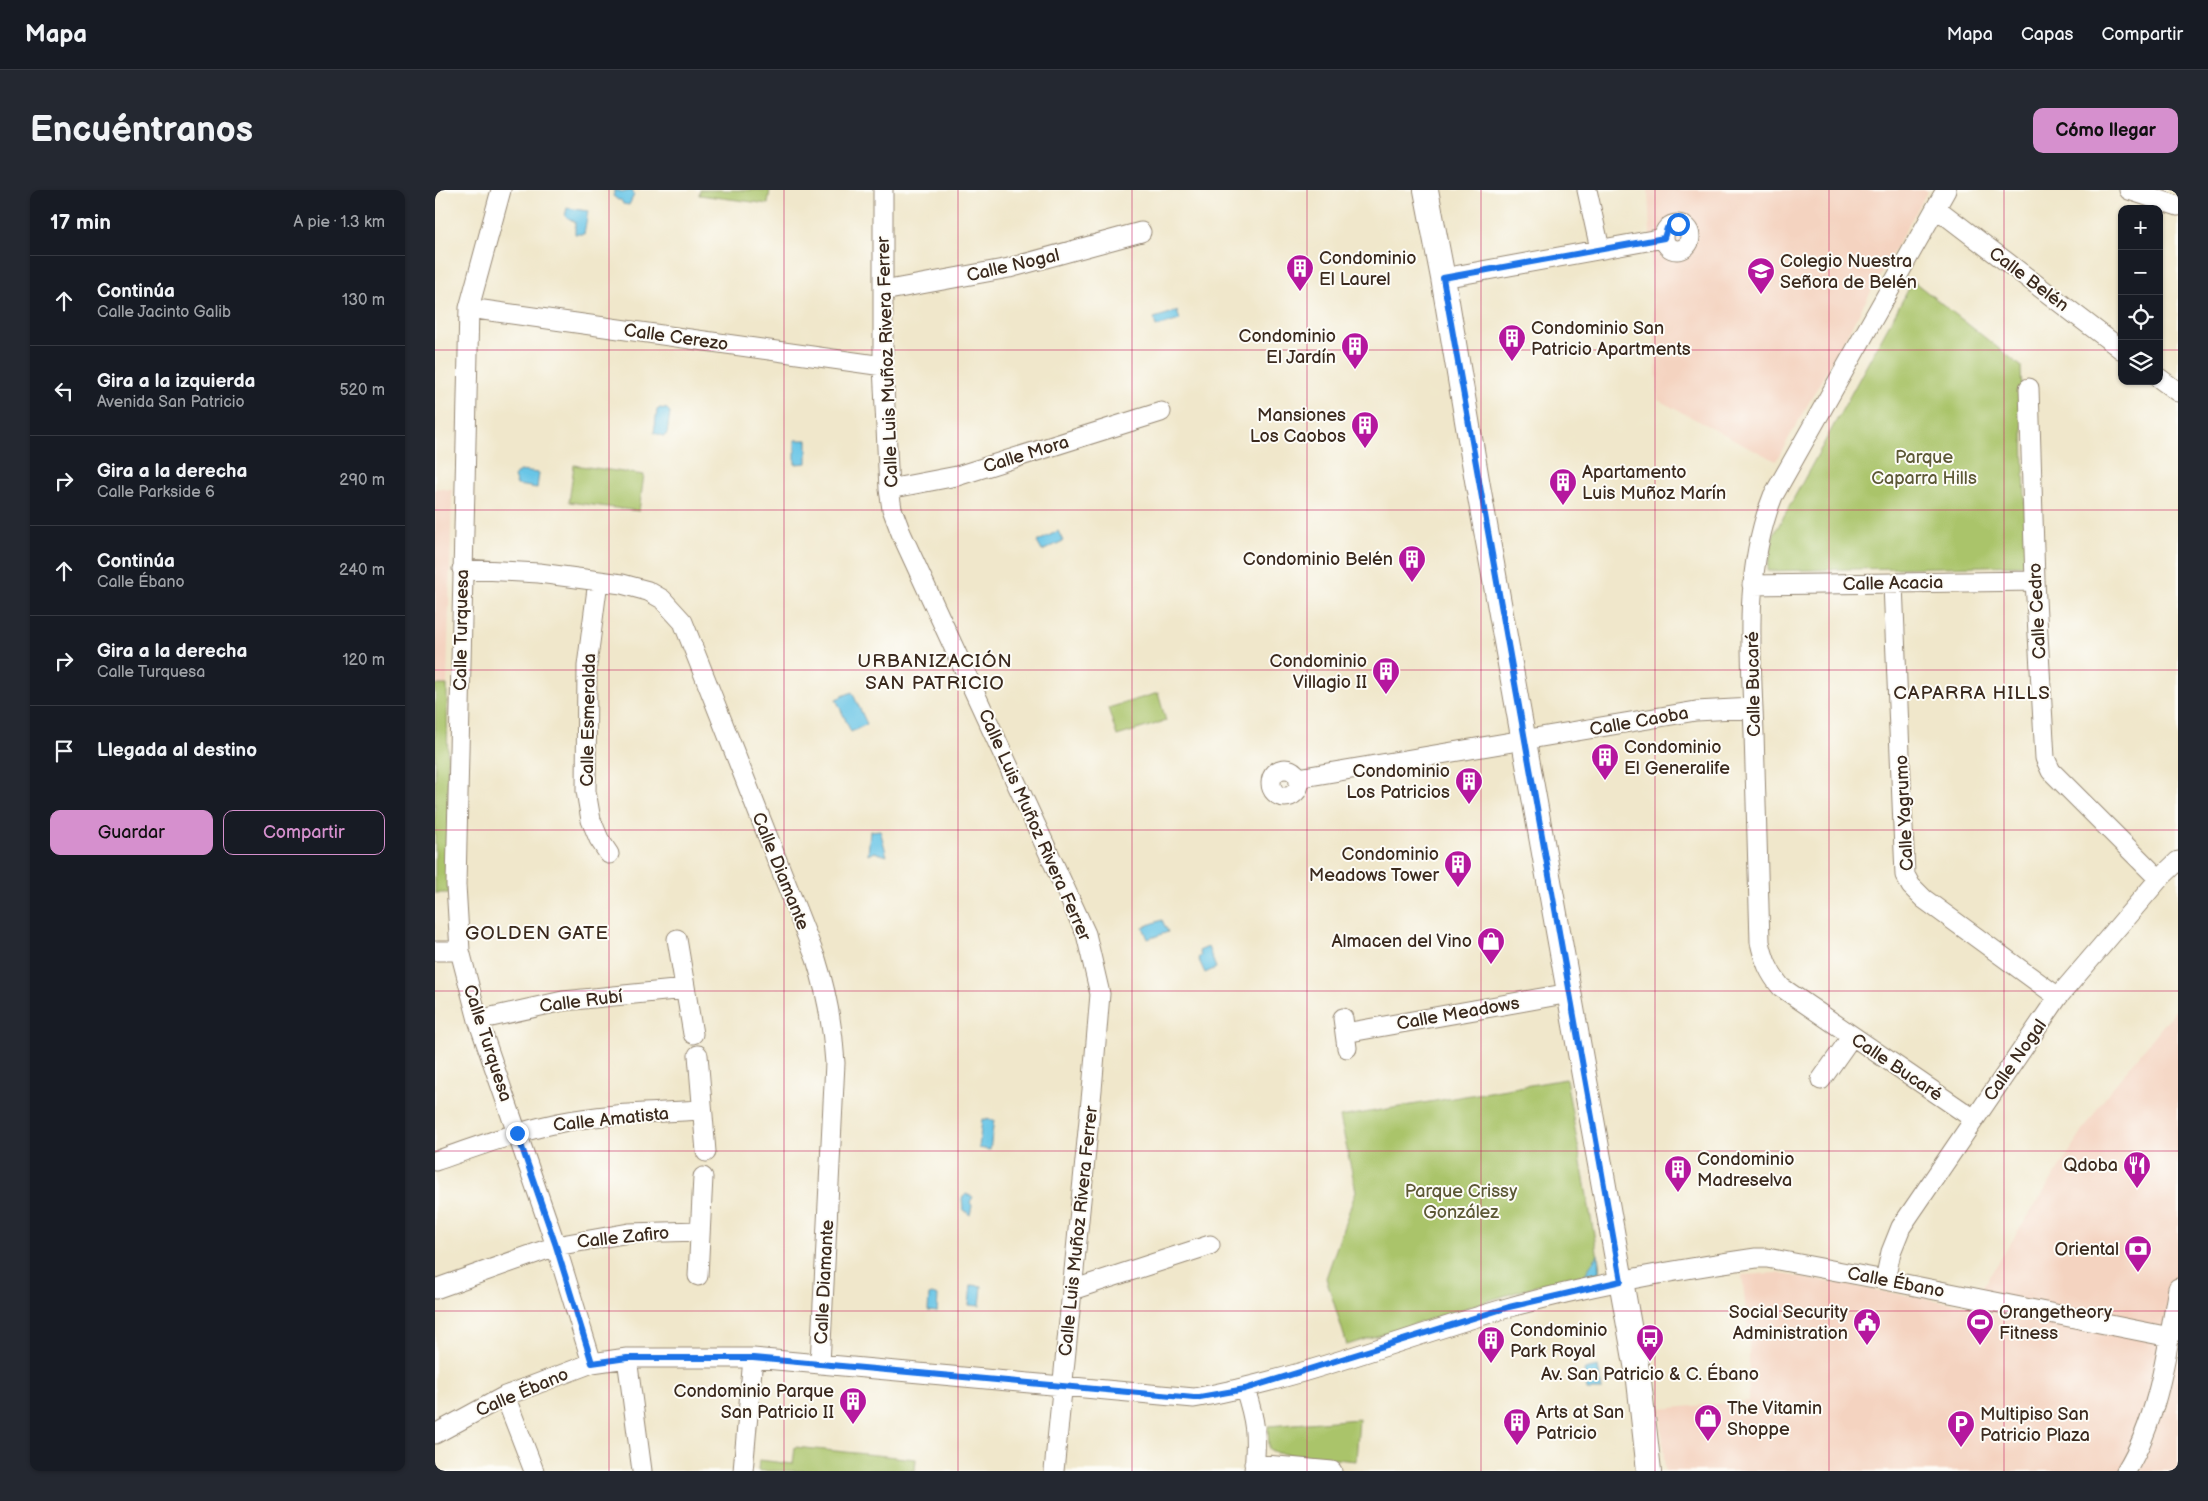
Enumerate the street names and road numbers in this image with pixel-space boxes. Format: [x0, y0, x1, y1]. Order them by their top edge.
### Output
street label: Calle Luis Muñoz Rivera Ferrer [873, 235, 902, 488]
street label: Calle Belén [1985, 243, 2073, 316]
street label: Calle Nogal [965, 245, 1062, 286]
street label: Calle Cerezo [622, 320, 730, 355]
street label: Calle Mora [981, 431, 1072, 477]
street label: Calle Cedro [2024, 562, 2051, 660]
street label: Calle Turquesa [450, 569, 473, 691]
street label: Calle Acacia [1842, 572, 1944, 595]
street label: Calle Bucaré [1742, 631, 1765, 737]
street label: Calle Esmeralda [577, 653, 600, 787]
street label: Calle Caoba [1588, 702, 1690, 741]
street label: Calle Luis Muñoz Rivera Ferrer [974, 706, 1095, 945]
street label: Calle Yagrumo [1891, 754, 1918, 872]
street label: Calle Diamante [747, 809, 814, 933]
street label: Calle Turquesa [459, 982, 516, 1104]
street label: Calle Rubí [538, 986, 625, 1017]
street label: Calle Meadows [1395, 992, 1521, 1035]
street label: Calle Nogal [1980, 1015, 2051, 1105]
street label: Calle Bucaré [1847, 1029, 1946, 1106]
street label: Calle Amatista [552, 1103, 670, 1136]
street label: Calle Luis Muñoz Rivera Ferrer [1055, 1104, 1102, 1357]
street label: Calle Diamante [811, 1219, 838, 1345]
street label: Calle Zafiro [576, 1222, 670, 1253]
street label: Calle Ébano [1846, 1261, 1947, 1302]
street label: Calle Ébano [472, 1362, 572, 1421]

